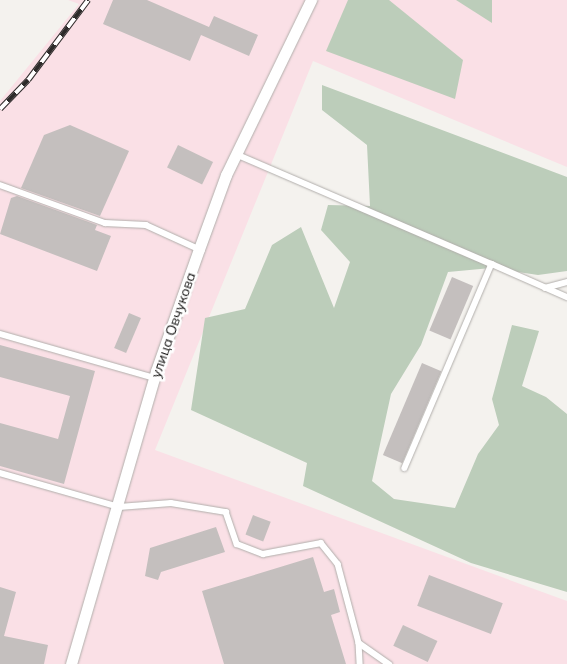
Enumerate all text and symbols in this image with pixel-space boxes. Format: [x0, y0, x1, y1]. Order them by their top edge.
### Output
street label: улица Овчукова [147, 270, 199, 380]

